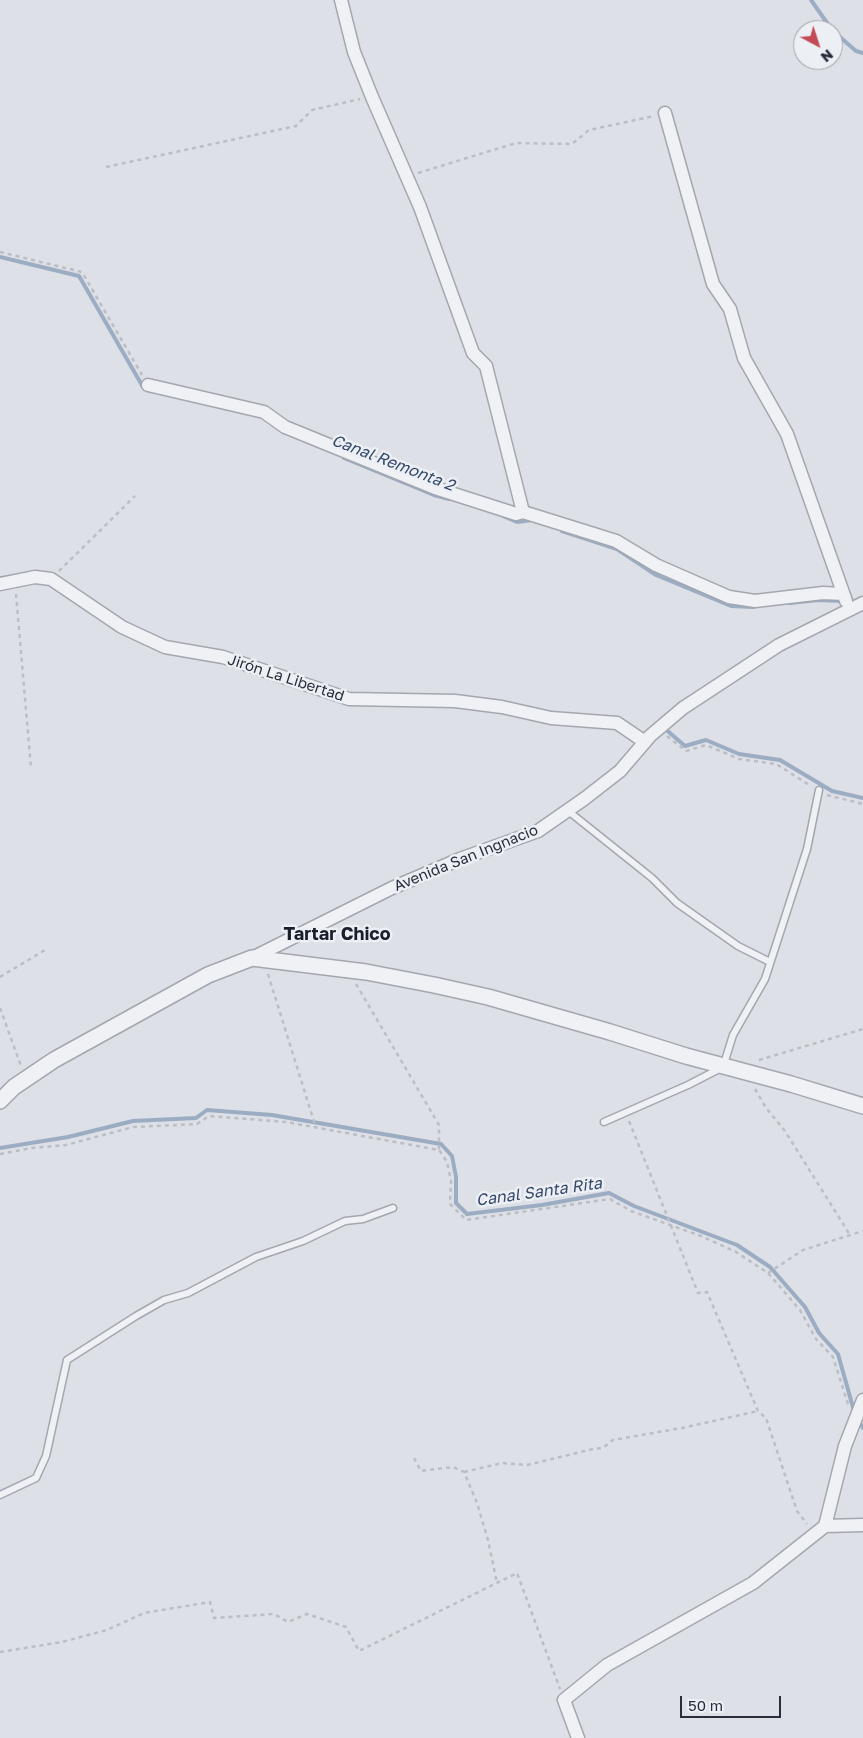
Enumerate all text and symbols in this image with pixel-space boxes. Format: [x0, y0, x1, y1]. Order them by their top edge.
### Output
north arrow [793, 20, 843, 70]
text: N [818, 46, 837, 66]
water label: Canal Remonta 2 [329, 431, 457, 495]
street label: Jirón La Libertad [226, 651, 346, 705]
street label: Avenida San Ingnacio [391, 821, 541, 895]
district label: Tartar Chico [284, 923, 390, 945]
water label: Canal Santa Rita [475, 1174, 603, 1210]
scale bar [683, 1686, 784, 1718]
text: 50 m [688, 1696, 723, 1714]

